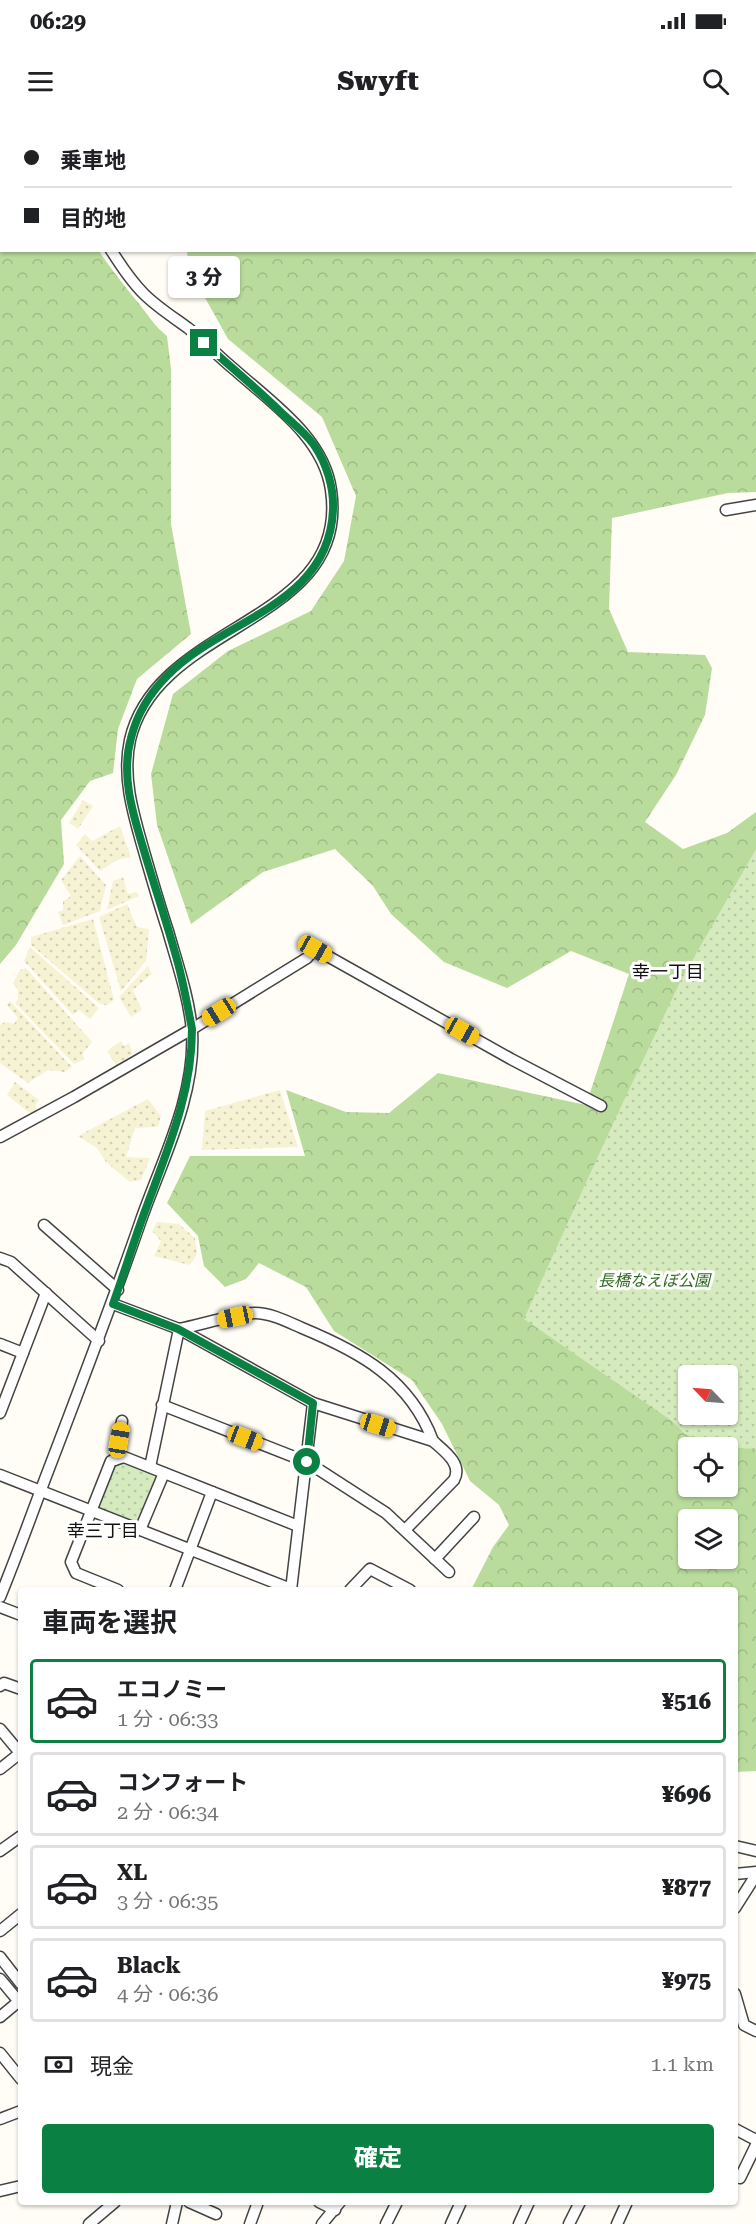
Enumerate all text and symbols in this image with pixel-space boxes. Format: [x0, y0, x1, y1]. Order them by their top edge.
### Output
text: 06:29 [30, 9, 86, 34]
icon: menu [24, 65, 57, 98]
text: Swyft [337, 65, 419, 97]
icon: search [699, 65, 732, 98]
text: 乗車地 [60, 148, 126, 173]
text: 目的地 [60, 206, 126, 231]
callout: 3 分 [168, 256, 240, 298]
text: 3 分 [186, 265, 222, 289]
route end [190, 329, 217, 356]
car [295, 932, 335, 966]
district label: 幸一丁目 [632, 961, 704, 982]
car [199, 995, 239, 1029]
car [442, 1014, 482, 1048]
park label: 長橋なえぼ公園 [598, 1271, 712, 1290]
car [216, 1304, 254, 1330]
north arrow [678, 1365, 738, 1425]
map controls [678, 1365, 738, 1569]
car [358, 1411, 398, 1439]
car [107, 1421, 131, 1459]
car [225, 1423, 265, 1453]
button: locate [678, 1437, 738, 1497]
route start [293, 1448, 320, 1475]
button: layers [678, 1509, 738, 1569]
district label: 幸三丁目 [67, 1520, 139, 1541]
text: 車両を選択 [42, 1607, 177, 1639]
icon: car [45, 1674, 99, 1728]
text: エコノミー [117, 1677, 227, 1702]
text: ¥516 [662, 1689, 711, 1714]
text: 1 分 · 06:33 [117, 1707, 218, 1731]
icon: car [45, 1767, 99, 1821]
text: コンフォート [117, 1770, 248, 1795]
text: ¥696 [662, 1782, 711, 1807]
text: 2 分 · 06:34 [117, 1800, 218, 1824]
icon: car [45, 1860, 99, 1914]
text: XL [117, 1860, 147, 1885]
text: ¥877 [662, 1875, 711, 1900]
text: 3 分 · 06:35 [117, 1889, 218, 1913]
icon: car [45, 1953, 99, 2007]
text: Black [117, 1953, 181, 1978]
text: ¥975 [662, 1968, 711, 1993]
text: 4 分 · 06:36 [117, 1982, 218, 2006]
icon: cash [42, 2048, 75, 2081]
text: 1.1 km [650, 2052, 714, 2076]
text: 現金 [90, 2054, 134, 2079]
button: 確定 [42, 2124, 714, 2193]

